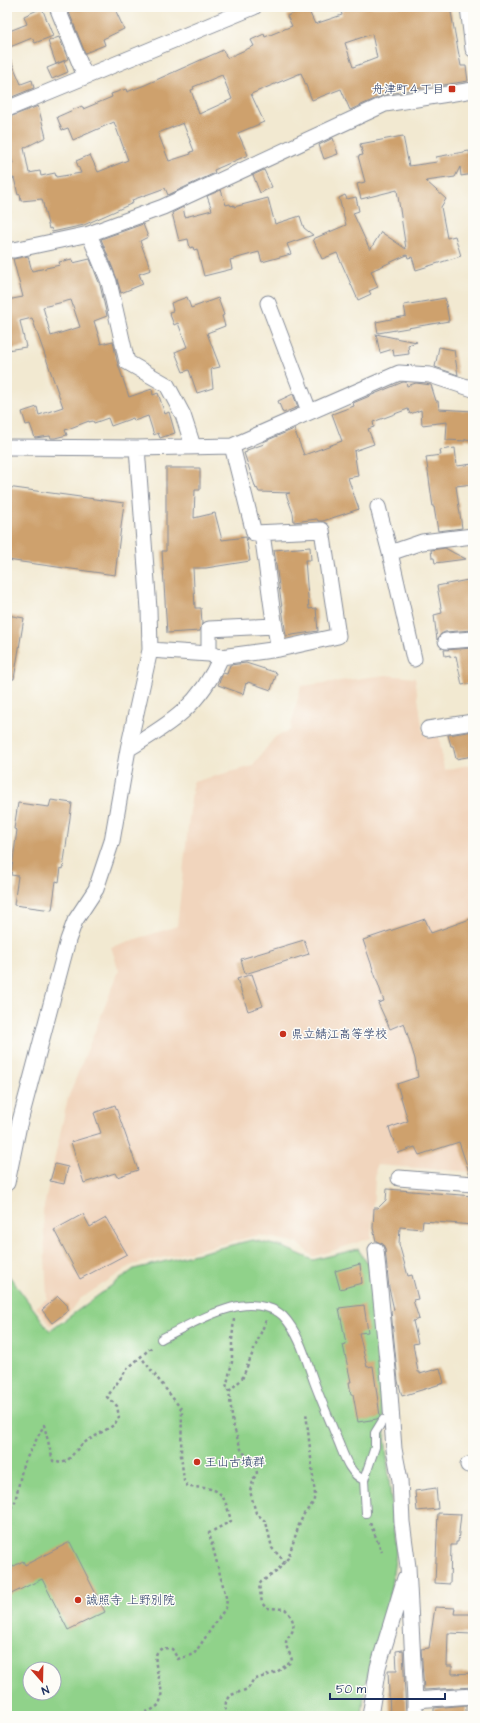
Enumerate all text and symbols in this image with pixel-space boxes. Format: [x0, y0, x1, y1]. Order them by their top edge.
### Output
place label: 舟津町４丁目 [372, 81, 444, 98]
marker: 舟津町４丁目 [447, 84, 457, 94]
place label: 県立鯖江高等学校 [291, 1026, 387, 1043]
marker: 県立鯖江高等学校 [278, 1029, 288, 1039]
place label: 王山古墳群 [205, 1454, 265, 1471]
marker: 王山古墳群 [192, 1457, 202, 1467]
place label: 誠照寺 上野別院 [86, 1592, 175, 1609]
marker: 誠照寺 上野別院 [73, 1595, 83, 1605]
north arrow [22, 1661, 62, 1701]
scale bar [330, 1675, 445, 1701]
text: 50 m [336, 1681, 367, 1698]
text: N [39, 1682, 51, 1698]

